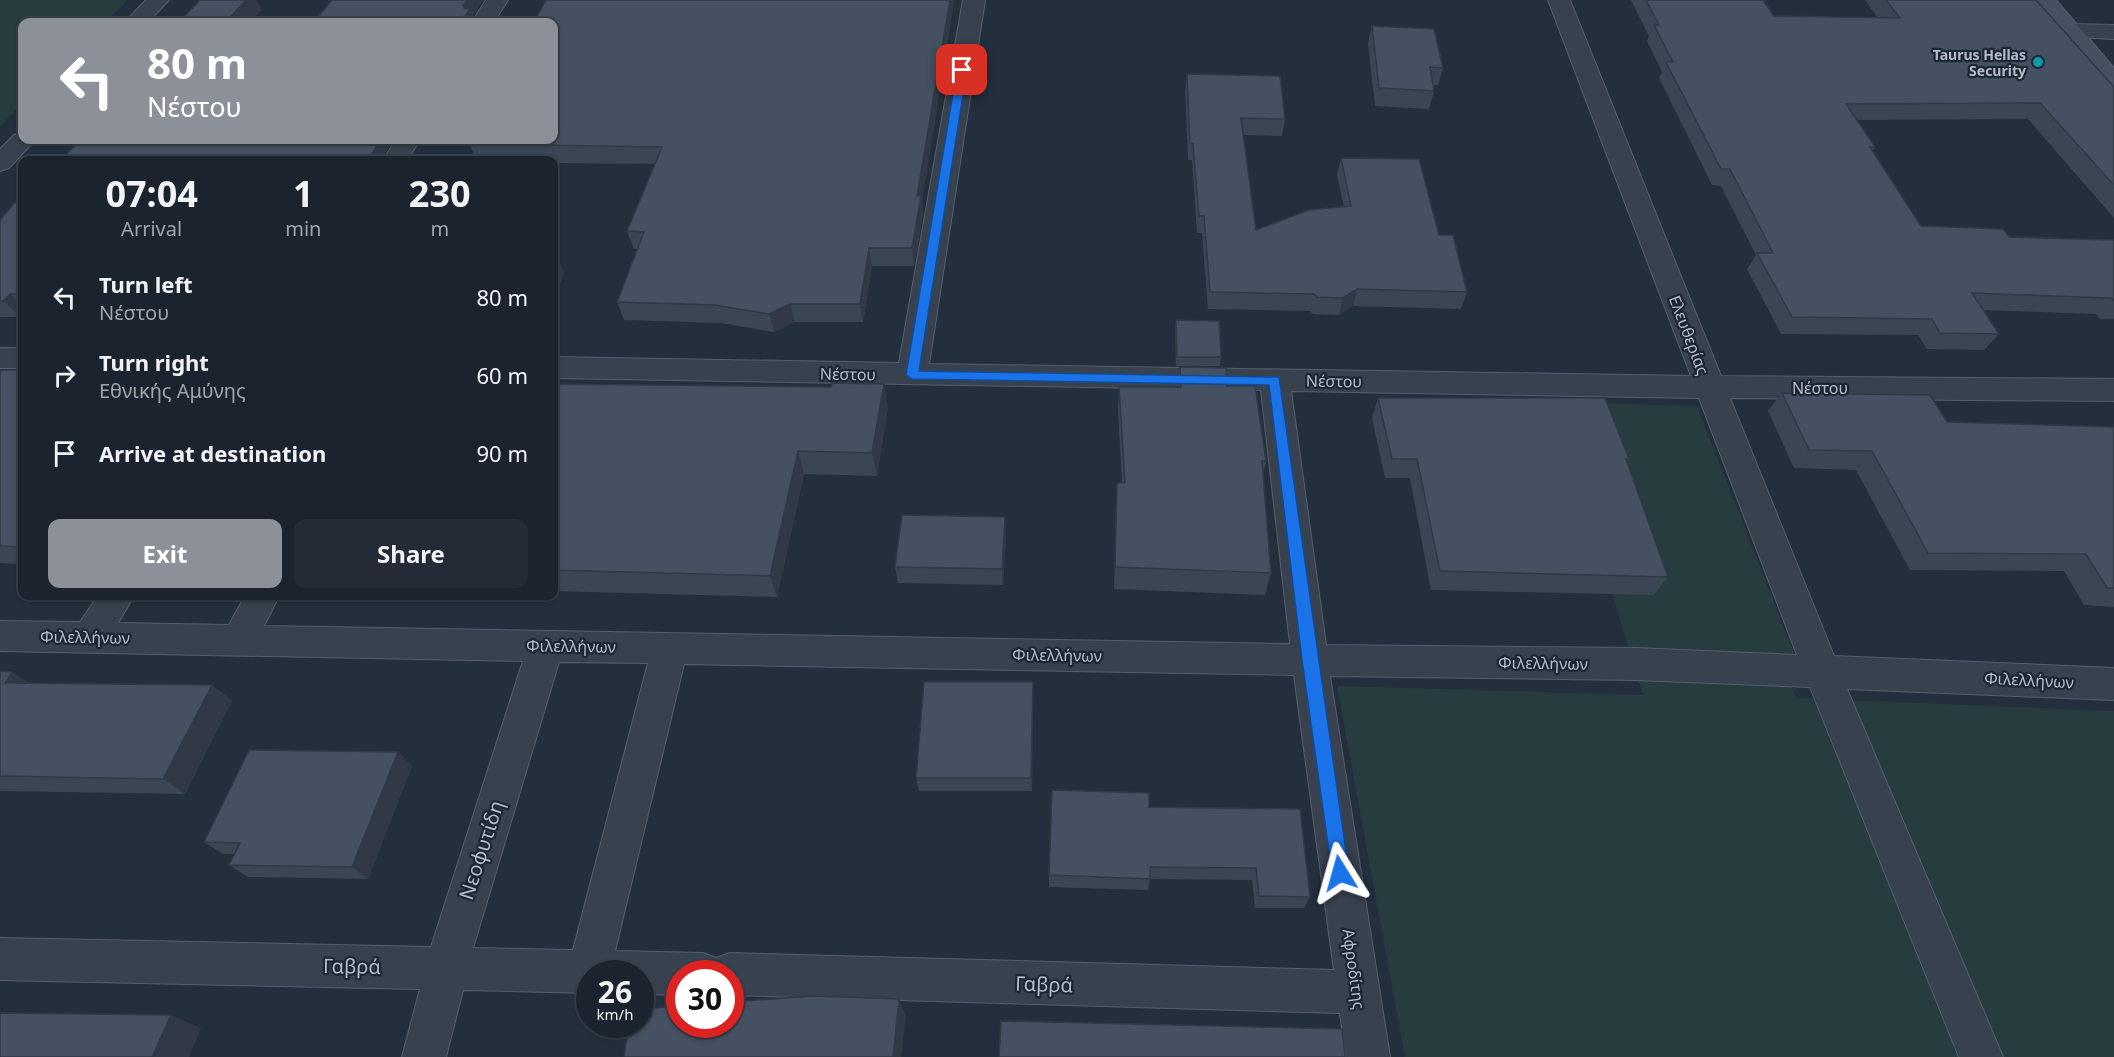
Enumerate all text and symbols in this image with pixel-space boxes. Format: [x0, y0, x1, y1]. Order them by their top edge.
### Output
text: 80 m [147, 34, 247, 91]
icon: left [48, 42, 126, 120]
pin [936, 44, 987, 95]
place label: Taurus Hellas Security [1933, 45, 2026, 80]
icon: arrive [945, 53, 978, 86]
marker: Taurus Hellas Security [2031, 55, 2045, 69]
text: Νέστου [147, 88, 242, 125]
text: 07:04 [105, 169, 198, 218]
text: 1 [293, 169, 314, 218]
text: 230 [409, 169, 471, 218]
text: Arrival [121, 215, 182, 242]
text: min [285, 215, 321, 242]
text: m [430, 215, 449, 242]
text: Turn left [99, 269, 193, 299]
icon: left [48, 281, 81, 314]
text: 80 m [477, 282, 528, 312]
street label: Ελευθερίας [1664, 292, 1714, 378]
text: Νέστου [99, 299, 169, 326]
text: Turn right [99, 347, 209, 377]
icon: right [48, 359, 81, 392]
text: 60 m [477, 360, 528, 390]
street label: Νέστου [820, 363, 876, 385]
street label: Νέστου [1306, 370, 1362, 392]
text: Εθνικής Αμύνης [99, 377, 246, 404]
street label: Νέστου [1792, 377, 1848, 399]
icon: arrive [48, 437, 81, 470]
text: Arrive at destination [99, 438, 326, 468]
text: 90 m [477, 438, 528, 468]
button: Exit [48, 519, 282, 588]
button: Share [294, 519, 528, 588]
street label: Φιλελλήνων [40, 625, 130, 649]
street label: Φιλελλήνων [526, 634, 616, 658]
street label: Φιλελλήνων [1012, 643, 1102, 667]
street label: Φιλελλήνων [1498, 651, 1588, 675]
street label: Φιλελλήνων [1984, 667, 2074, 693]
street label: Νεοφυτίδη [452, 797, 510, 903]
position arrow [1308, 841, 1372, 905]
street label: Αφροδίτης [1337, 927, 1371, 1011]
street label: Γαβρά [323, 952, 382, 980]
speed limit sign: 30 [666, 960, 744, 1038]
street label: Γαβρά [1015, 970, 1074, 999]
text: 26 [598, 971, 632, 1012]
text: km/h [597, 1004, 633, 1024]

